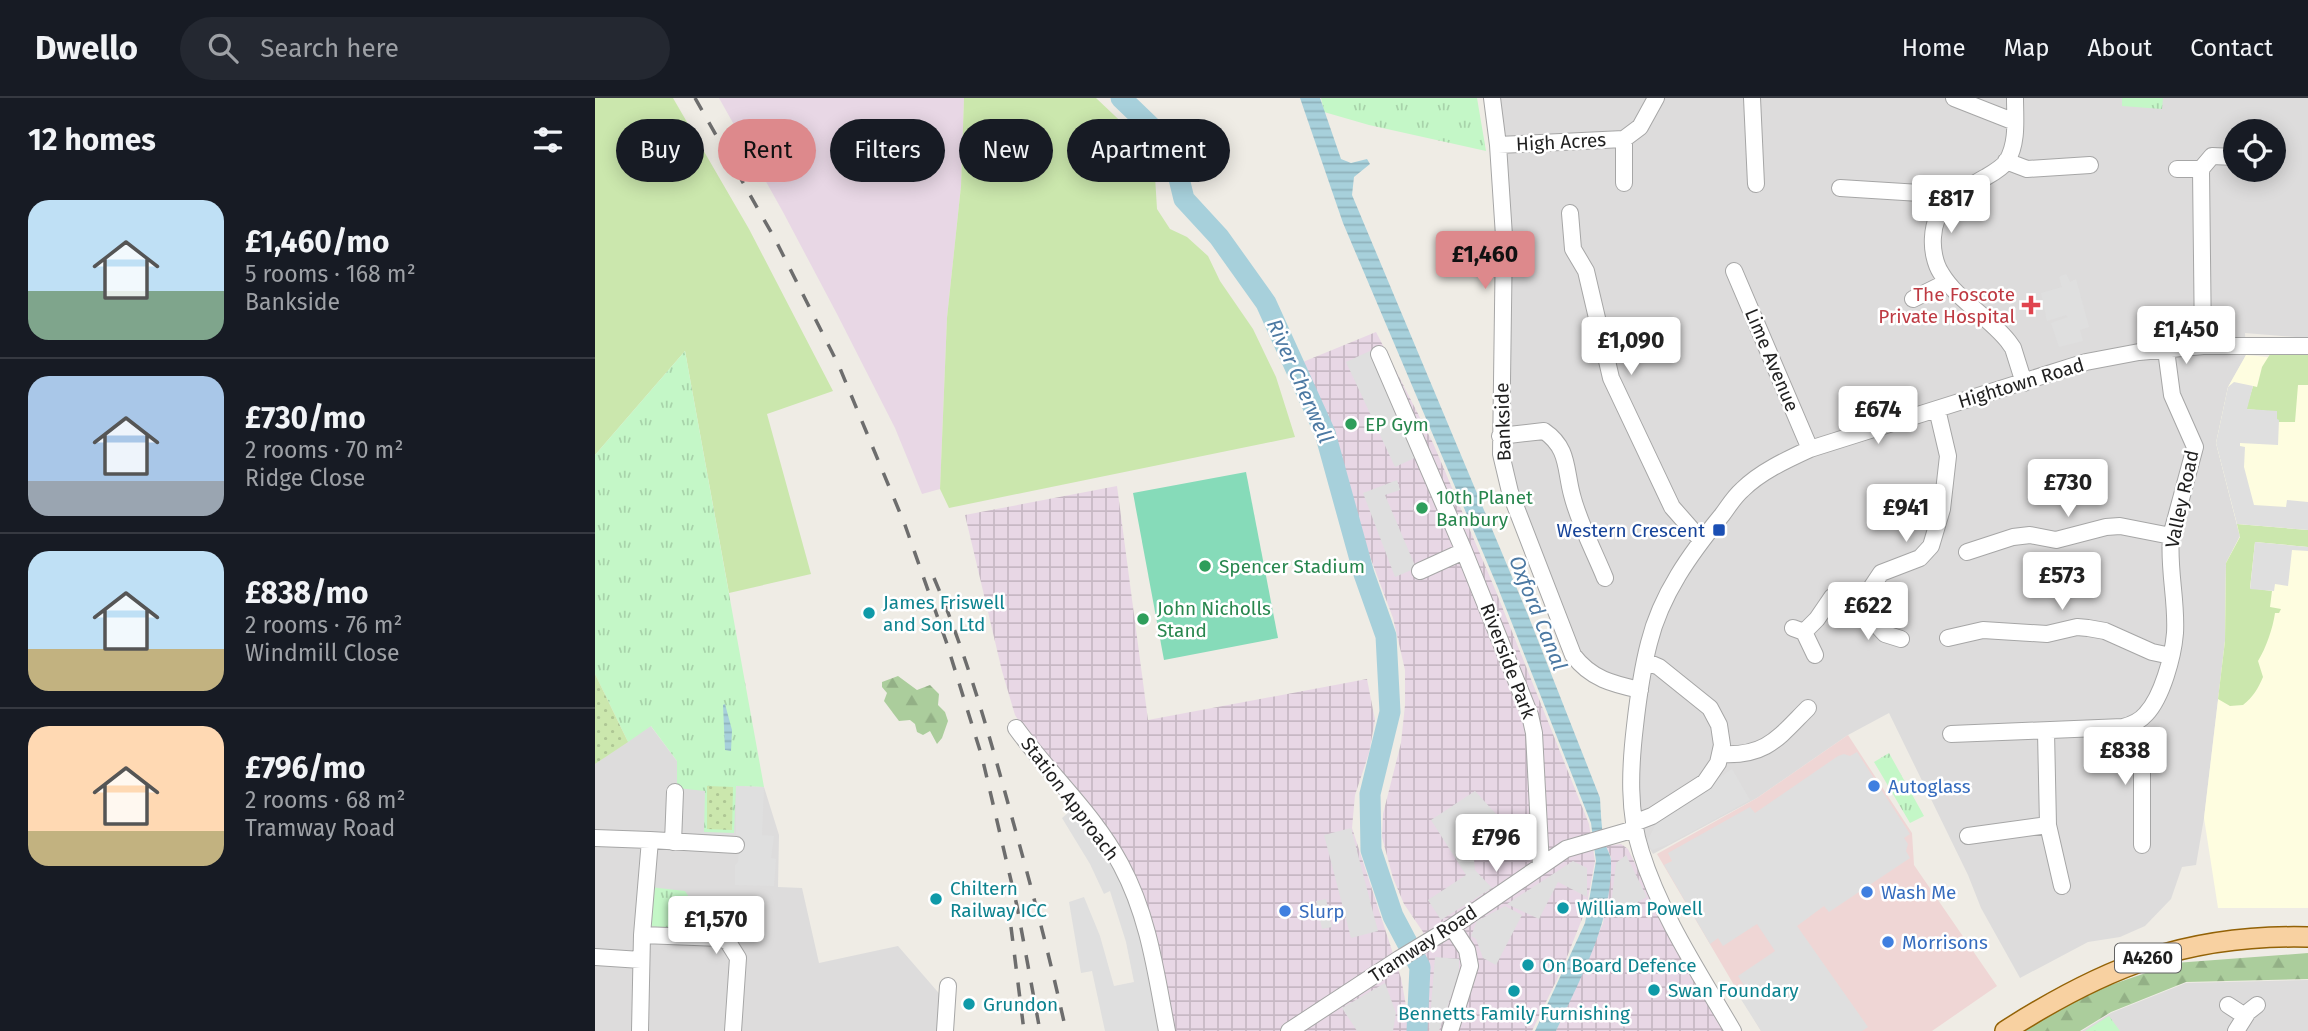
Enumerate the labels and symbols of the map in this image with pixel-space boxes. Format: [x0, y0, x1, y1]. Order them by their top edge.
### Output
street label: High Acres [1515, 128, 1607, 156]
pin: £817 [1910, 176, 1992, 235]
pin: £1,460 [1428, 232, 1542, 291]
place label: The Foscote Private Hospital [1878, 283, 2015, 328]
marker: The Foscote Private Hospital [2021, 295, 2041, 315]
street label: Lime Avenue [1740, 305, 1804, 415]
pin: £1,450 [2129, 306, 2243, 366]
water label: River Cherwell [1261, 315, 1339, 447]
pin: £1,090 [1574, 317, 1688, 377]
street label: Hightown Road [1955, 353, 2087, 413]
street label: Bankside [1490, 382, 1516, 462]
pin: £674 [1837, 386, 1919, 446]
place label: EP Gym [1365, 413, 1429, 436]
marker: EP Gym [1343, 416, 1359, 432]
street label: Valley Road [2160, 448, 2204, 550]
pin: £730 [2027, 460, 2109, 519]
pin: £941 [1865, 484, 1947, 544]
place label: 10th Planet Banbury [1436, 486, 1533, 531]
marker: 10th Planet Banbury [1414, 500, 1430, 516]
place label: Western Crescent [1556, 519, 1705, 542]
marker: Western Crescent [1711, 522, 1727, 538]
water label: Oxford Canal [1503, 552, 1573, 674]
pin: £573 [2021, 552, 2103, 612]
place label: Spencer Stadium [1219, 555, 1365, 578]
marker: Spencer Stadium [1197, 558, 1213, 574]
pin: £622 [1827, 582, 1909, 642]
place label: James Friswell and Son Ltd [883, 591, 1005, 636]
place label: John Nicholls Stand [1157, 597, 1271, 642]
street label: Riverside Park [1475, 600, 1541, 722]
marker: James Friswell and Son Ltd [861, 605, 877, 621]
marker: John Nicholls Stand [1135, 611, 1151, 627]
pin: £838 [2084, 728, 2166, 787]
street label: Station Approach [1016, 733, 1124, 865]
place label: Autoglass [1888, 775, 1971, 798]
marker: Autoglass [1866, 778, 1882, 794]
pin: £796 [1455, 814, 1537, 874]
place label: Chiltern Railway ICC [950, 877, 1047, 922]
place label: Wash Me [1881, 881, 1956, 904]
marker: Wash Me [1859, 884, 1875, 900]
marker: Chiltern Railway ICC [928, 891, 944, 907]
pin: £1,570 [659, 896, 773, 956]
place label: William Powell [1577, 897, 1703, 920]
place label: Slurp [1299, 900, 1345, 923]
marker: William Powell [1555, 900, 1571, 916]
street label: Tramway Road [1365, 901, 1481, 987]
marker: Slurp [1277, 903, 1293, 919]
place label: Morrisons [1902, 931, 1988, 954]
marker: Morrisons [1880, 934, 1896, 950]
road number: A4260 [2115, 944, 2181, 972]
place label: On Board Defence [1542, 954, 1697, 977]
marker: On Board Defence [1520, 957, 1536, 973]
place label: Swan Foundary [1668, 979, 1799, 1002]
marker: Swan Foundary [1646, 982, 1662, 998]
marker: Bennetts Family Furnishing [1506, 983, 1522, 999]
place label: Grundon [983, 993, 1058, 1016]
marker: Grundon [961, 996, 977, 1012]
place label: Bennetts Family Furnishing [1398, 1002, 1630, 1025]

